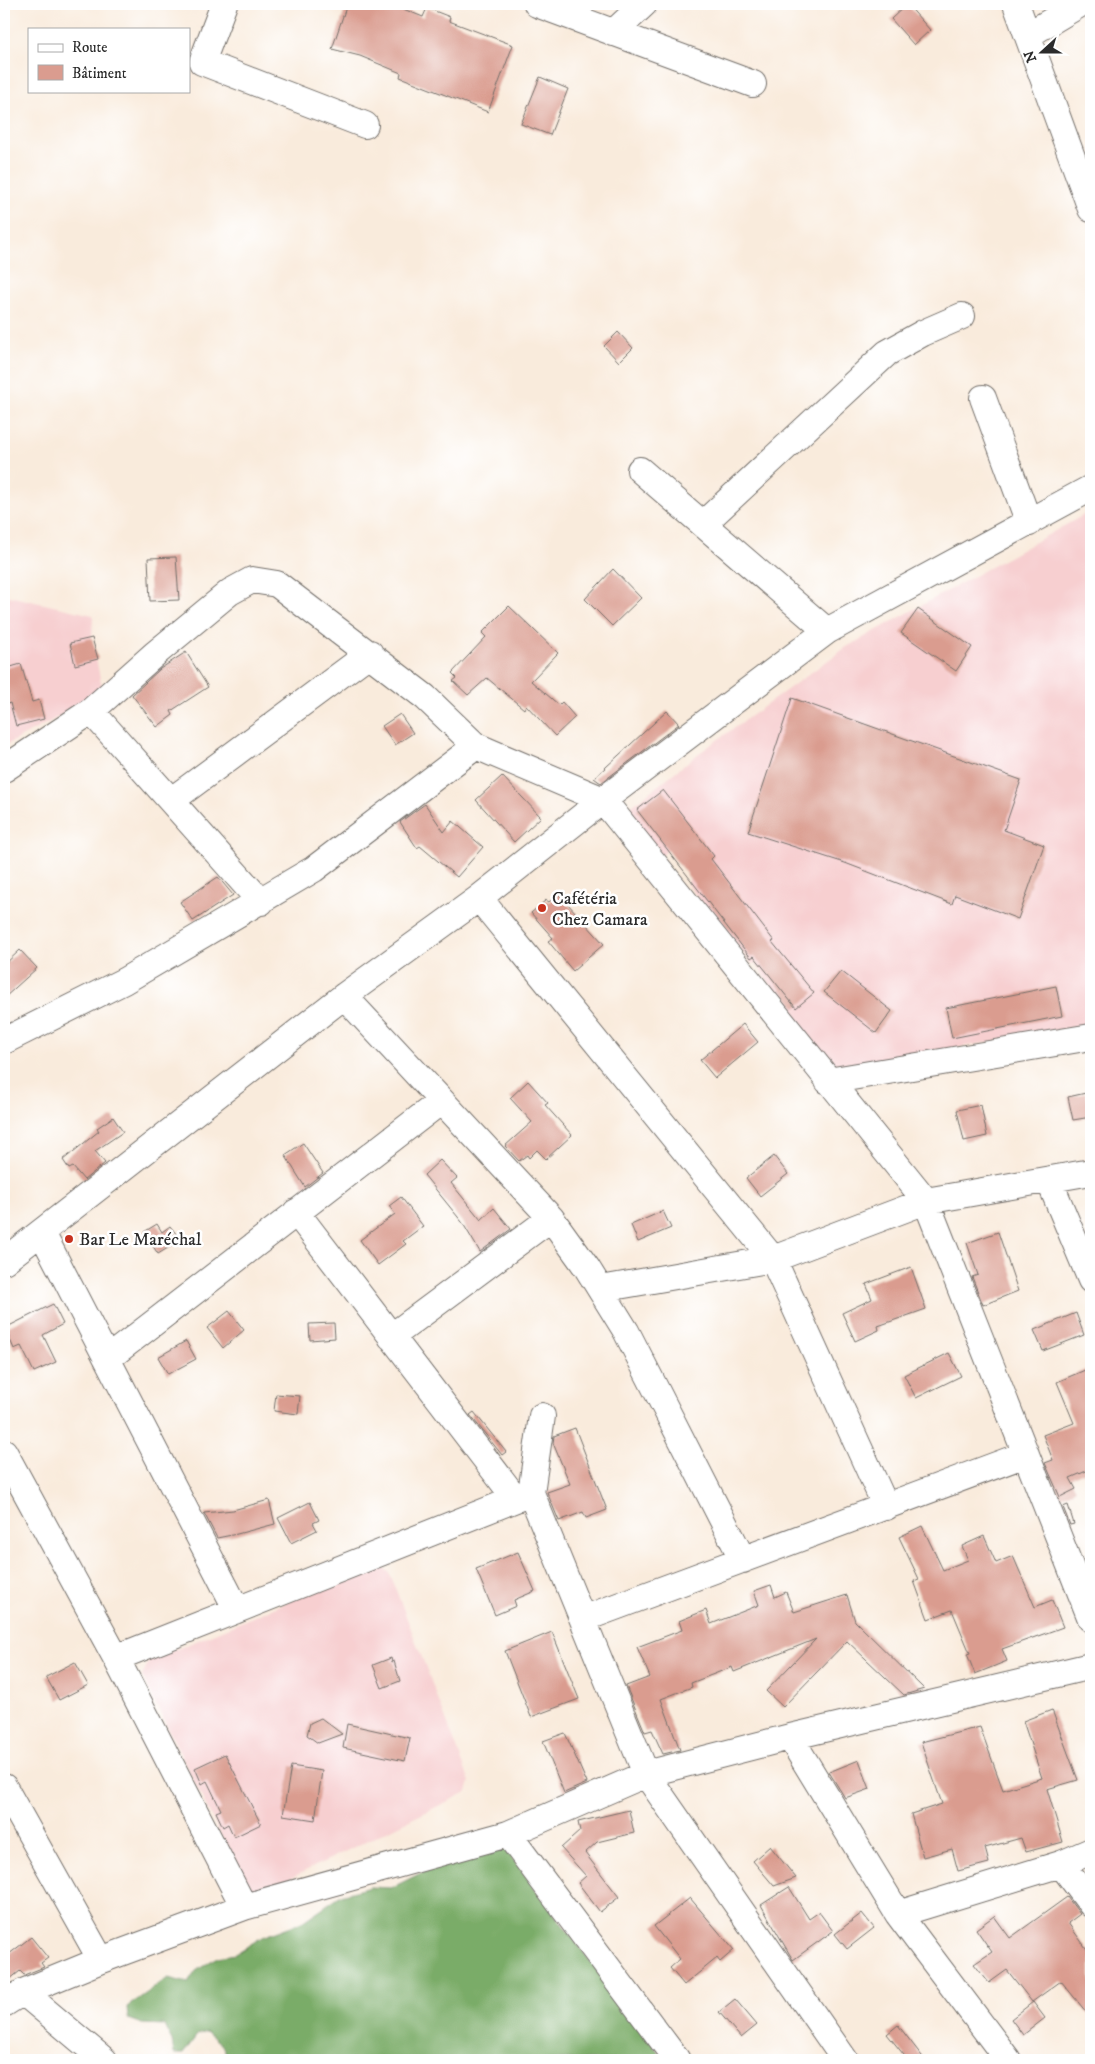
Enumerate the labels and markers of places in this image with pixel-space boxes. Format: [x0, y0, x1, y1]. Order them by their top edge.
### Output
place label: Cafétéria Chez Camara [552, 888, 648, 931]
marker: Cafétéria Chez Camara [536, 902, 548, 914]
place label: Bar Le Maréchal [79, 1229, 202, 1251]
marker: Bar Le Maréchal [63, 1233, 75, 1245]

